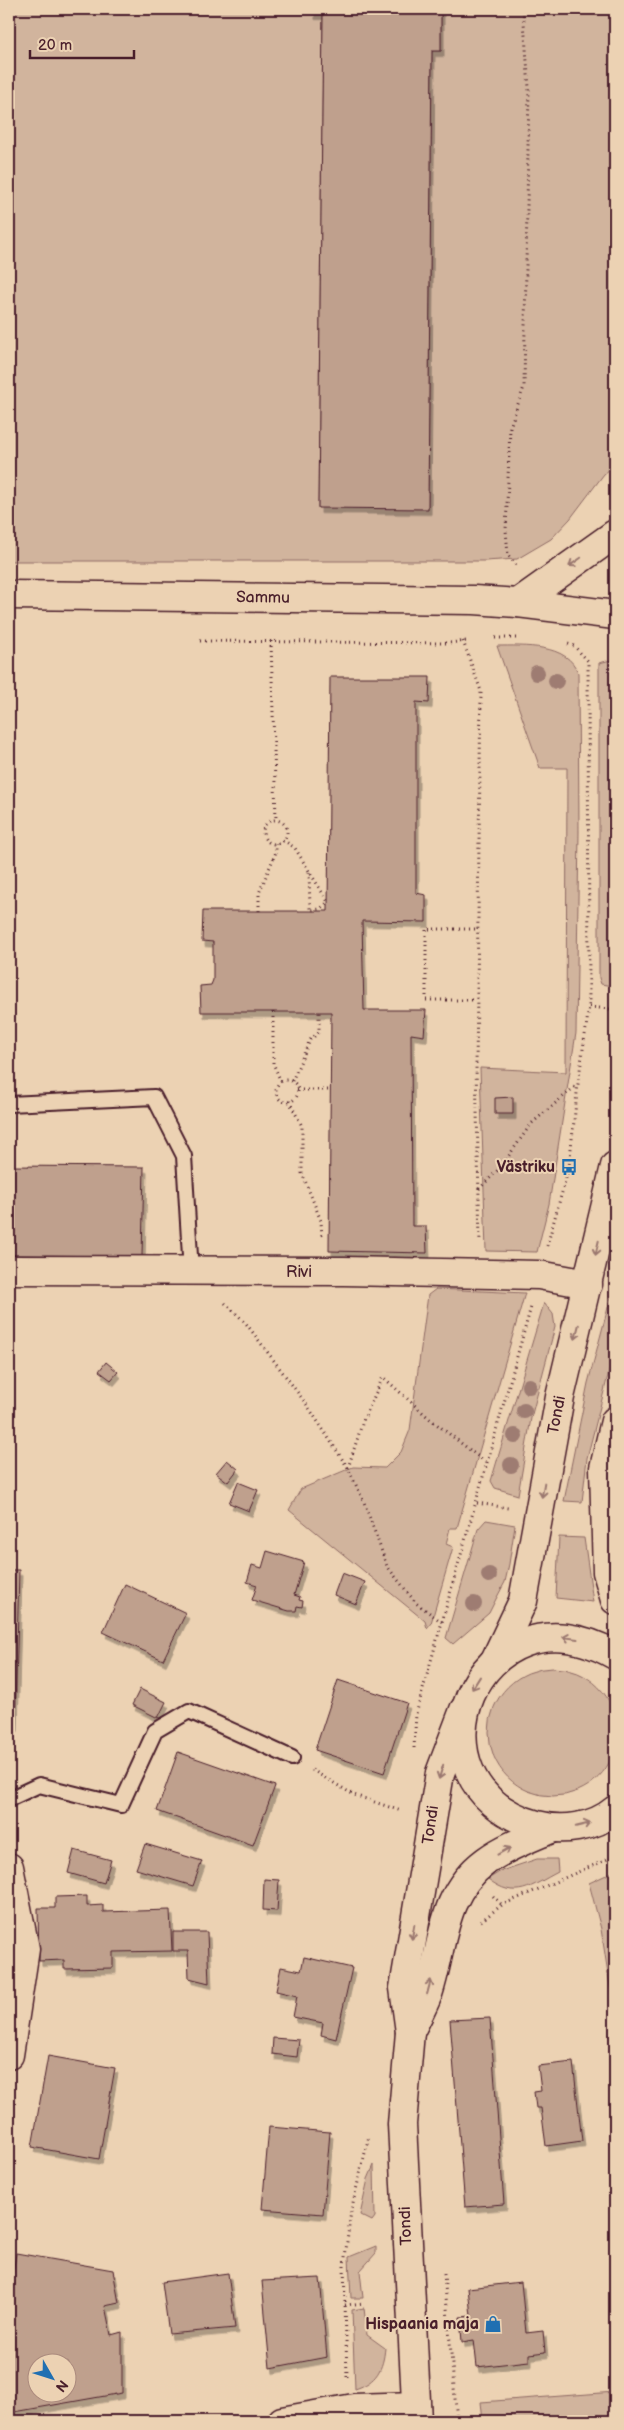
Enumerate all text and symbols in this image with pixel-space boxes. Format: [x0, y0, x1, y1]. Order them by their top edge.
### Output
scale bar [30, 28, 134, 60]
text: 20 m [38, 36, 72, 55]
one-way arrow [569, 557, 583, 567]
street label: Sammu [236, 588, 290, 608]
bus stop icon: Västriku [559, 1157, 579, 1177]
place label: Västriku [497, 1158, 555, 1177]
one-way arrow [592, 1240, 601, 1256]
street label: Rivi [286, 1263, 312, 1282]
one-way arrow [571, 1323, 581, 1339]
street label: Tondi [544, 1394, 570, 1436]
one-way arrow [538, 1482, 548, 1498]
one-way arrow [563, 1633, 579, 1643]
one-way arrow [471, 1676, 481, 1690]
one-way arrow [436, 1763, 446, 1779]
street label: Tondi [419, 1804, 443, 1846]
one-way arrow [575, 1820, 591, 1829]
one-way arrow [497, 1846, 512, 1856]
one-way arrow [408, 1923, 418, 1939]
one-way arrow [425, 1979, 434, 1995]
street label: Tondi [396, 2206, 416, 2246]
shop icon: Hispaania maja [483, 2314, 503, 2334]
place label: Hispaania maja [365, 2315, 479, 2334]
north arrow [28, 2352, 78, 2402]
text: N [52, 2376, 72, 2395]

